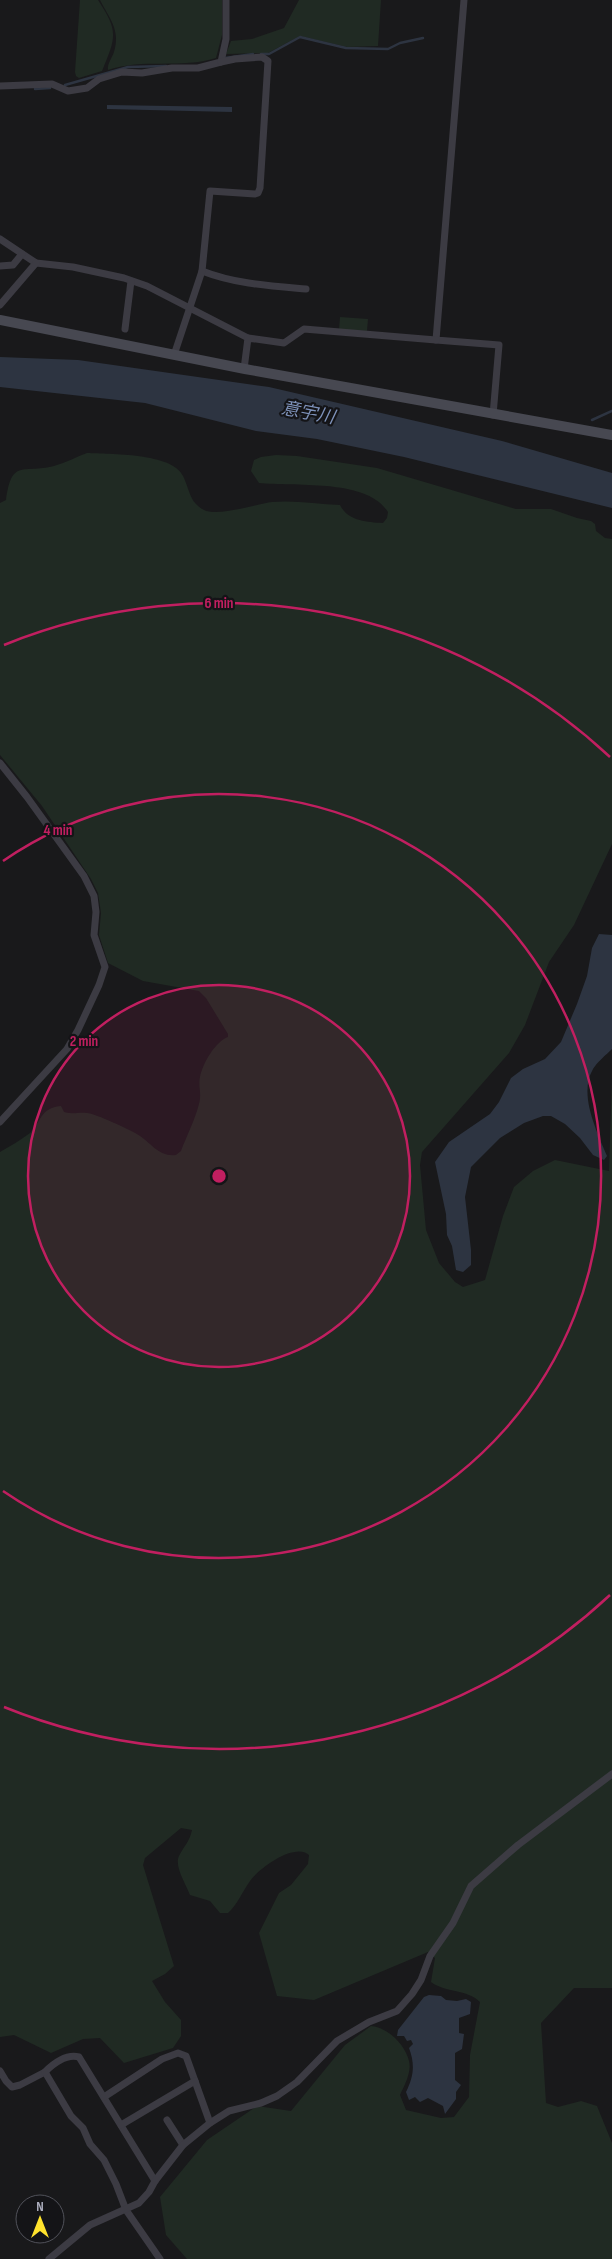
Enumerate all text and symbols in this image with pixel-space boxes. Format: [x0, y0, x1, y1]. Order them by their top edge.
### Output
water label: 意宇川 [279, 398, 338, 429]
text: 6 min [204, 594, 234, 613]
text: 4 min [44, 821, 72, 840]
text: 2 min [70, 1032, 98, 1051]
centre of rings [210, 1167, 228, 1185]
north arrow [15, 2194, 65, 2244]
text: N [36, 2198, 44, 2215]

